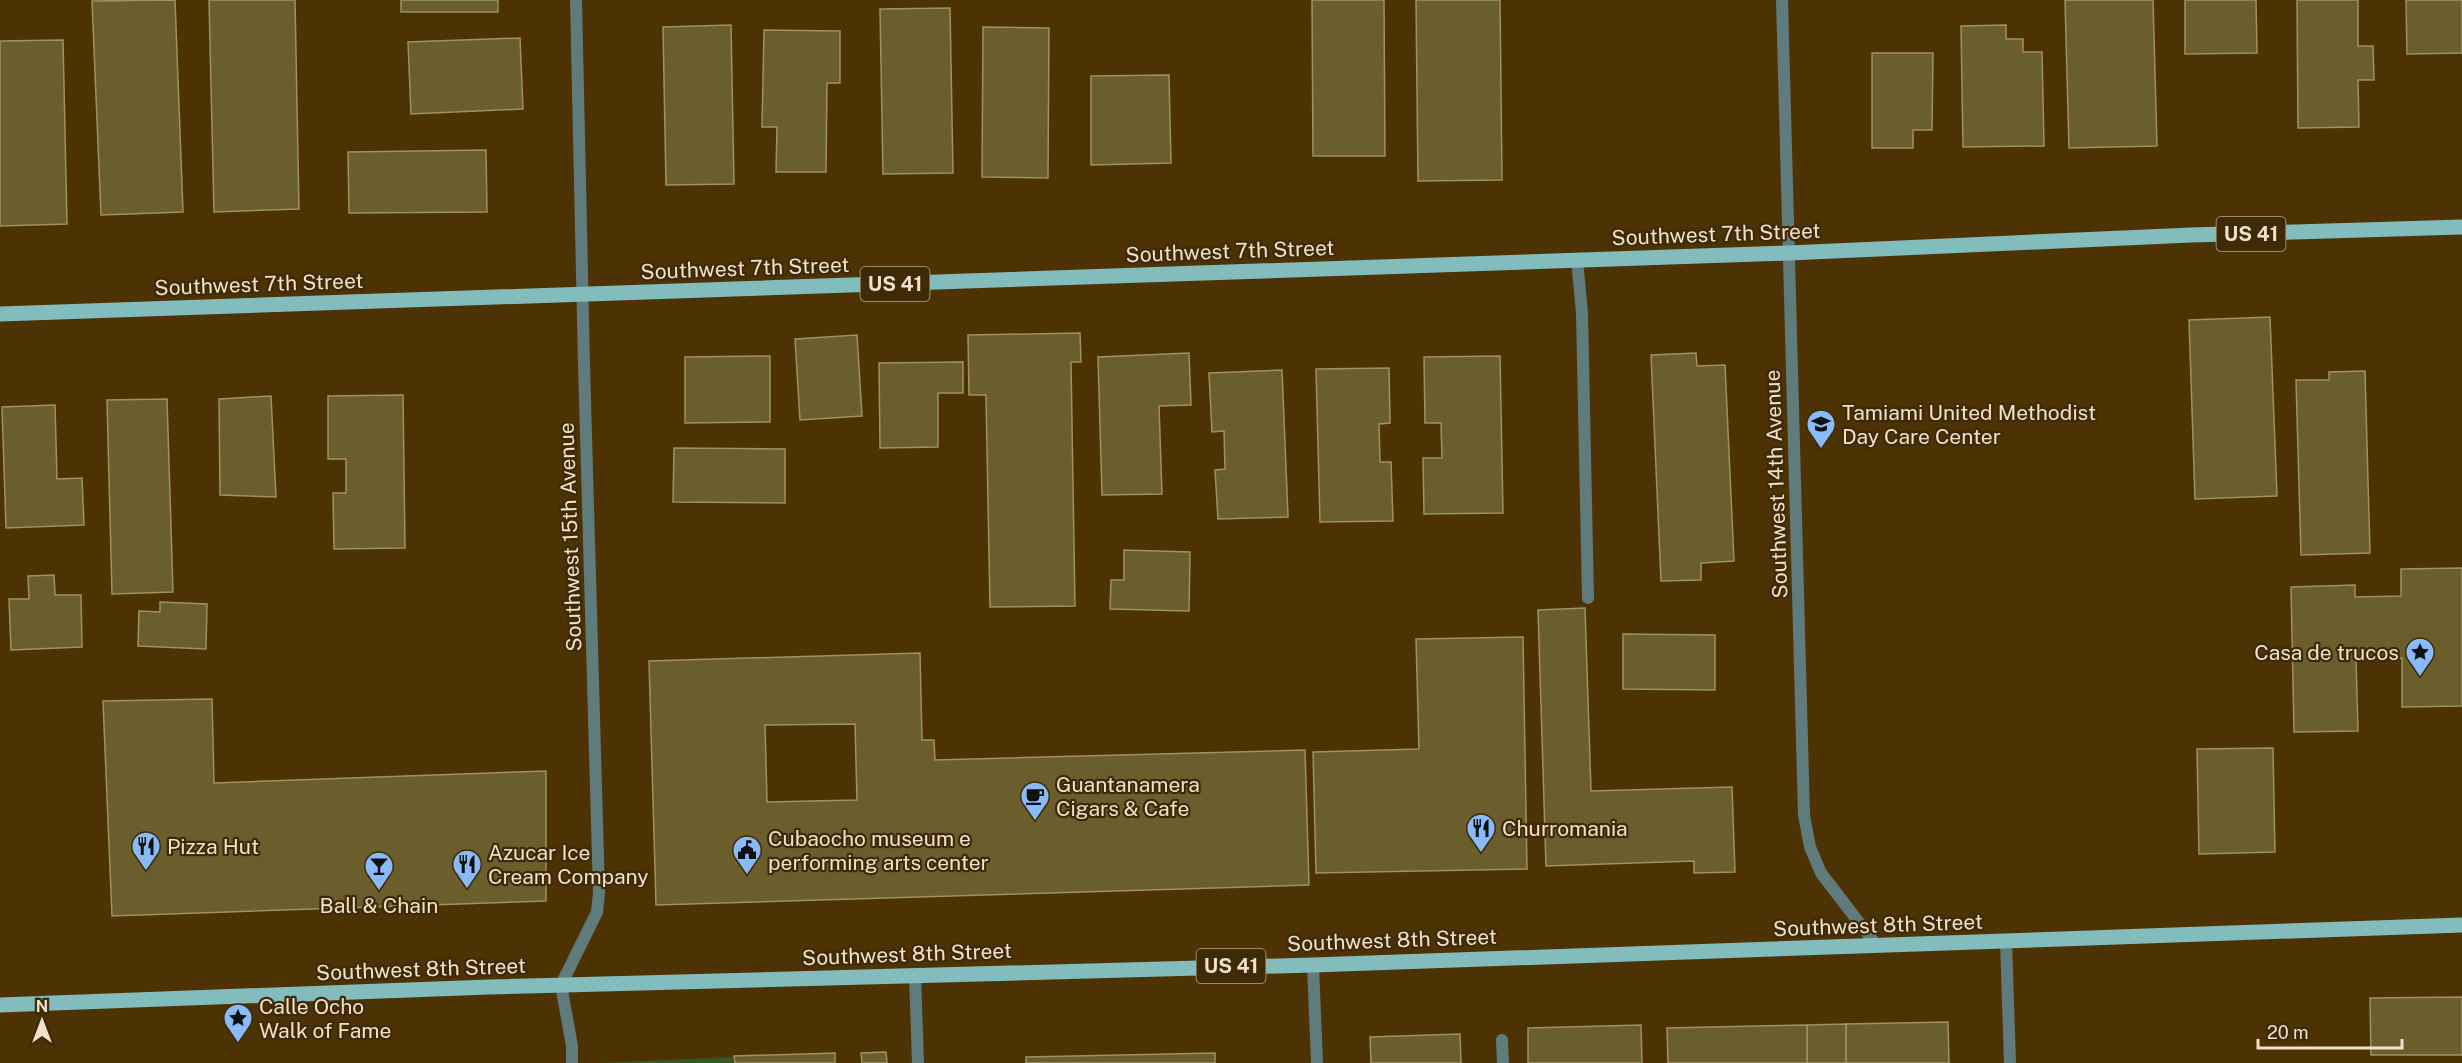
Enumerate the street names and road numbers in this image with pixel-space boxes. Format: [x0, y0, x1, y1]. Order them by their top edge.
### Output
road number: US 41 [2216, 217, 2286, 251]
street label: Southwest 7th Street [1611, 218, 1821, 250]
street label: Southwest 7th Street [1125, 235, 1335, 267]
street label: Southwest 7th Street [640, 252, 850, 284]
road number: US 41 [860, 267, 930, 301]
street label: Southwest 7th Street [154, 268, 364, 300]
street label: Southwest 14th Avenue [1760, 369, 1792, 599]
street label: Southwest 15th Avenue [554, 422, 586, 652]
street label: Southwest 8th Street [1773, 909, 1983, 941]
street label: Southwest 8th Street [1287, 924, 1497, 956]
street label: Southwest 8th Street [802, 938, 1012, 970]
road number: US 41 [1196, 949, 1266, 983]
street label: Southwest 8th Street [316, 953, 526, 985]

